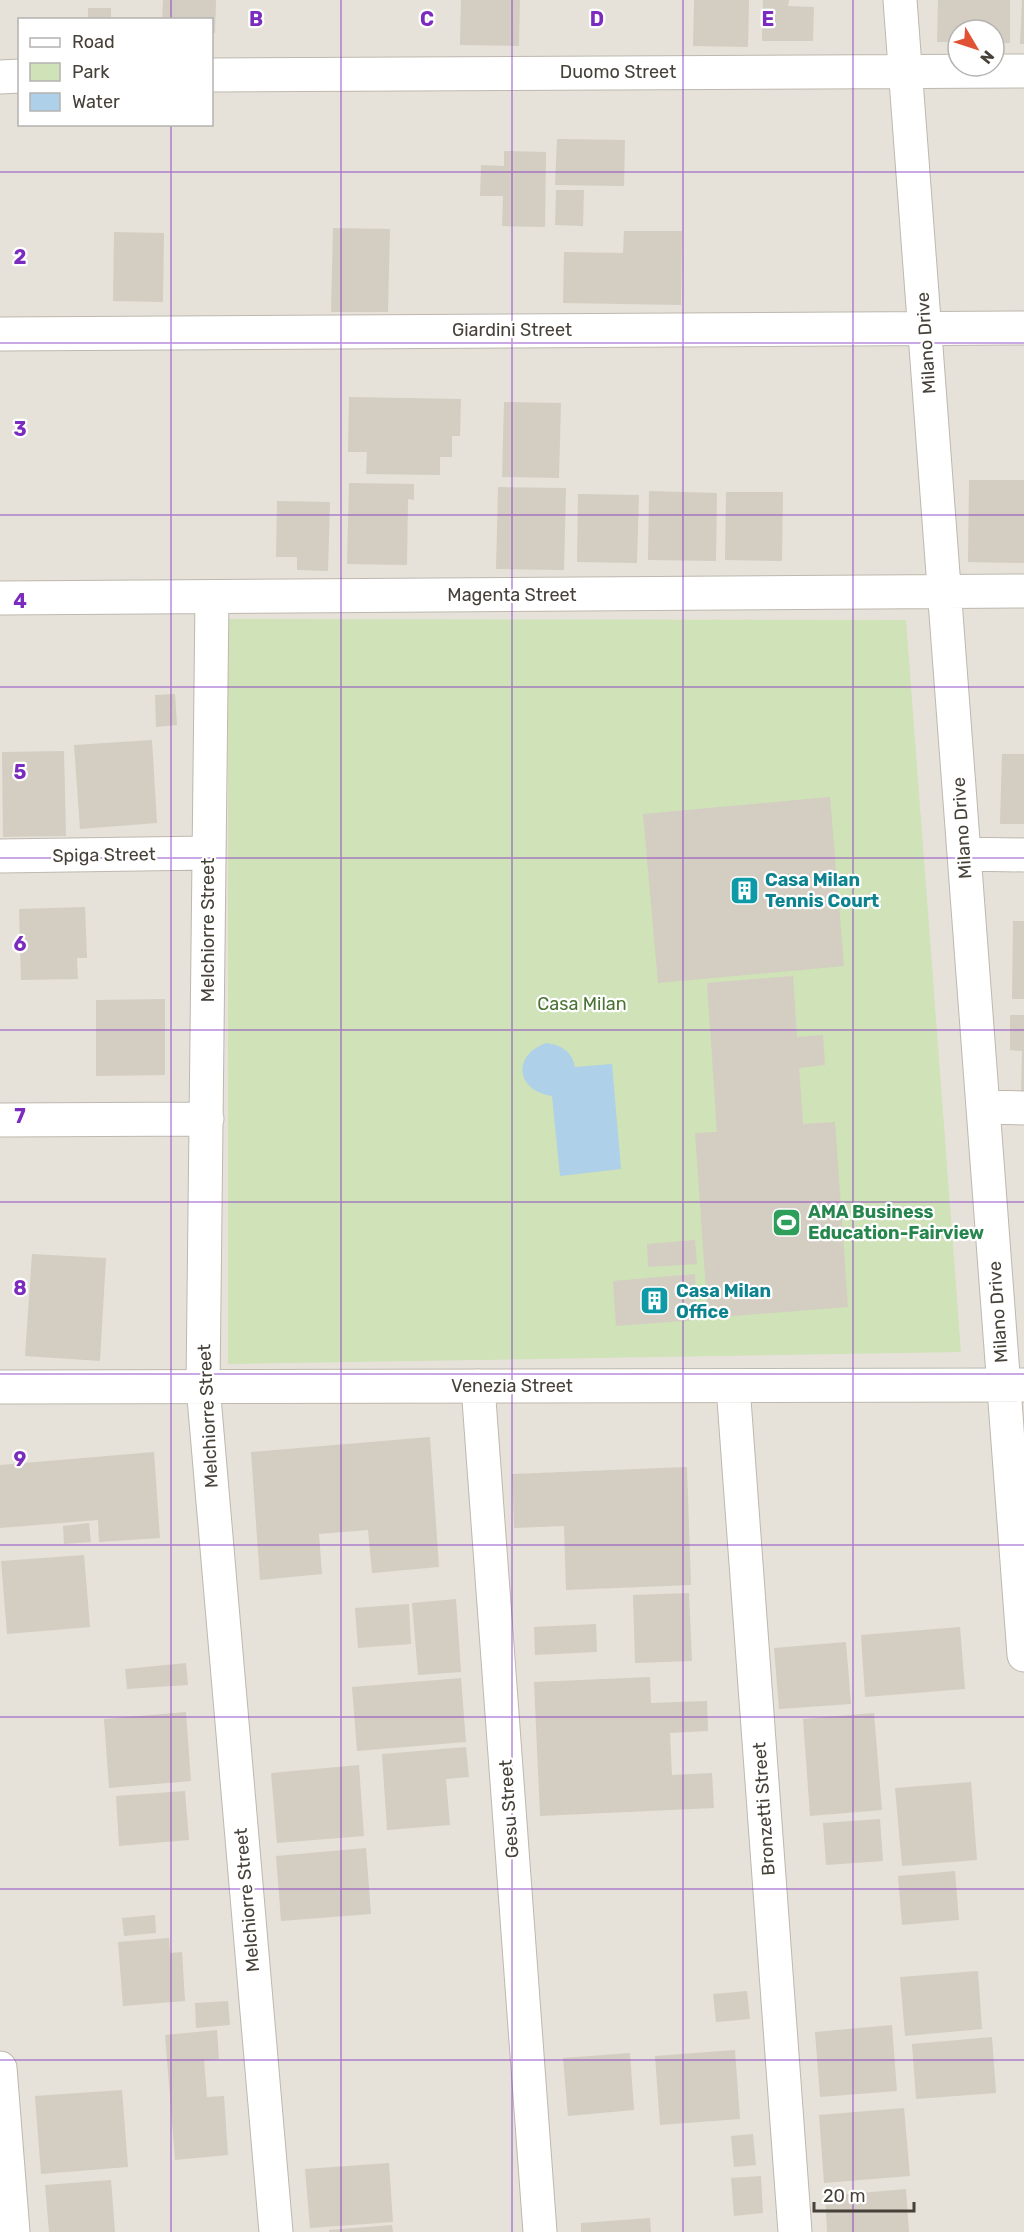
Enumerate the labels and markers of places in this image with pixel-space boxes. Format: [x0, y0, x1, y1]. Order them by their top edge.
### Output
place label: Casa Milan Tennis Court [765, 869, 879, 912]
building icon: Casa Milan Tennis Court [728, 874, 760, 906]
place label: AMA Business Education-Fairview [808, 1201, 984, 1244]
sports icon: AMA Business Education-Fairview [771, 1206, 803, 1238]
place label: Casa Milan Office [676, 1280, 771, 1323]
building icon: Casa Milan Office [639, 1285, 671, 1317]

